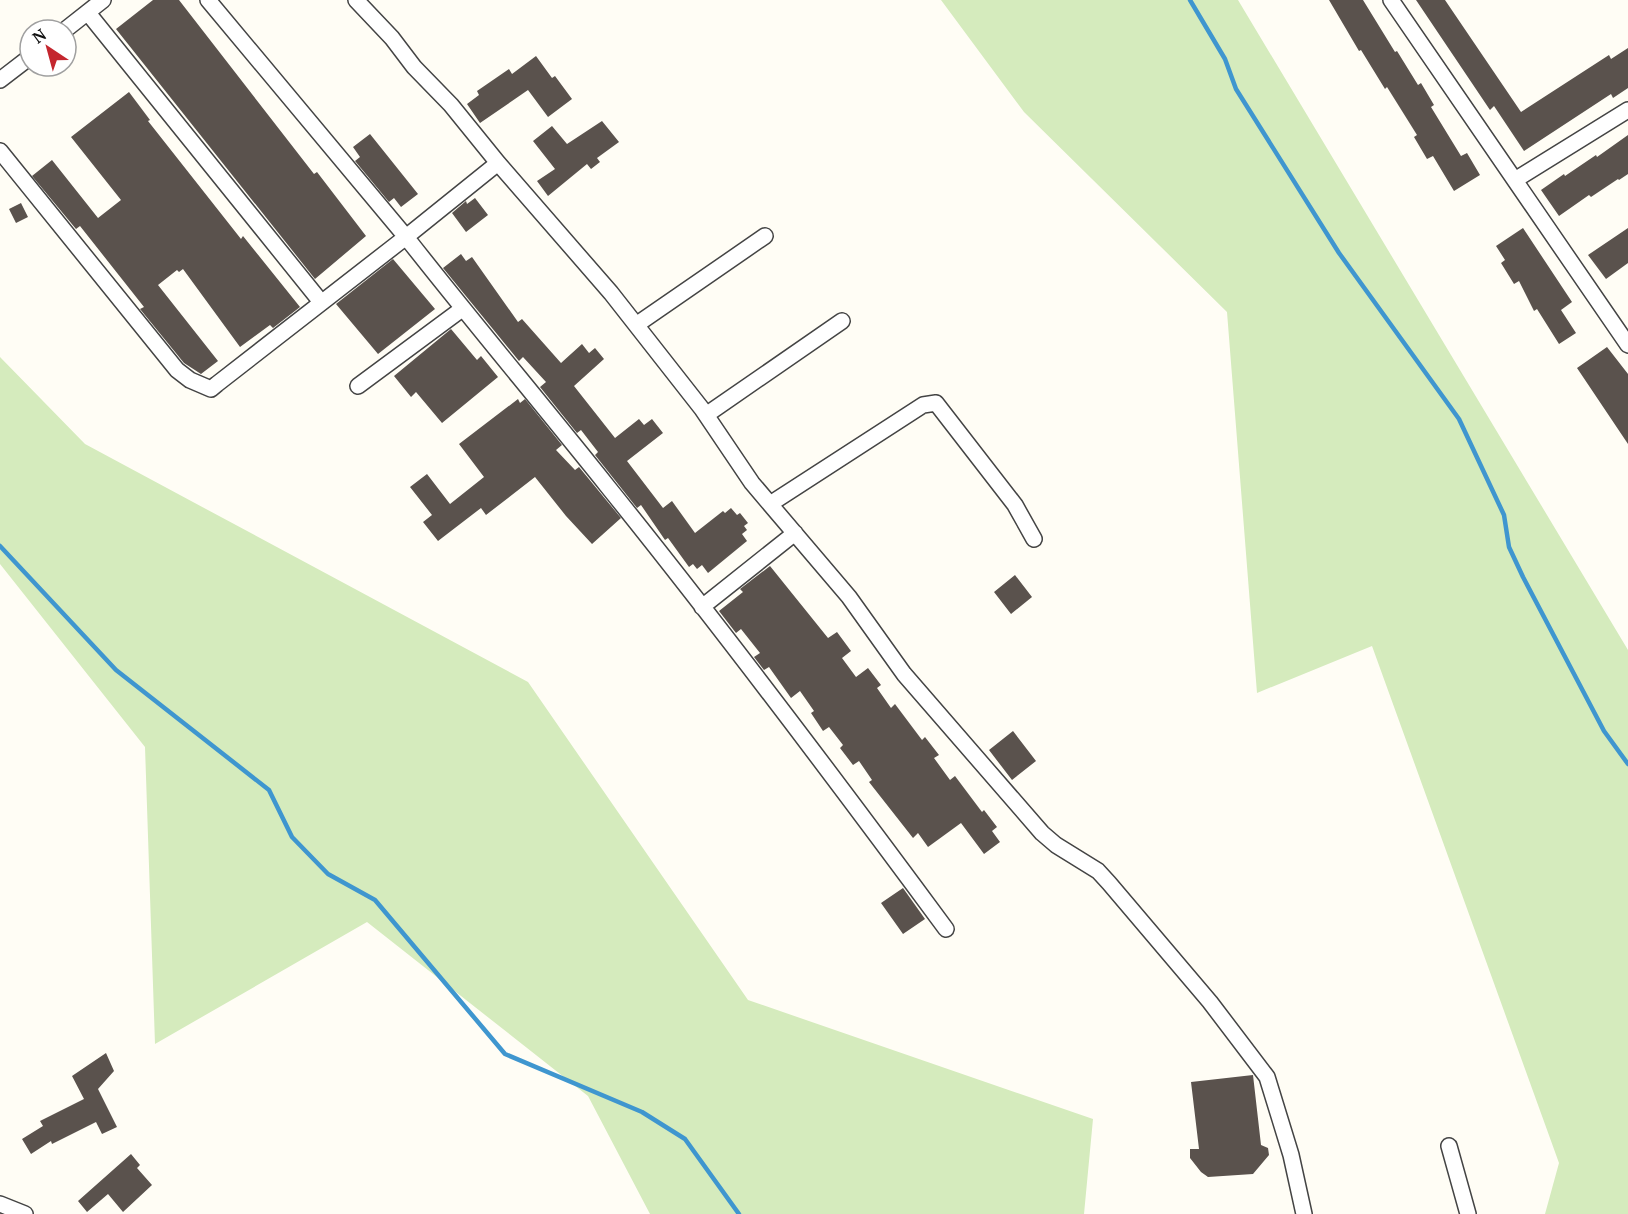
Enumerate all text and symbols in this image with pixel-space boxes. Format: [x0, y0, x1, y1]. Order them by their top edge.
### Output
north arrow [18, 18, 78, 78]
text: N [28, 23, 51, 48]

